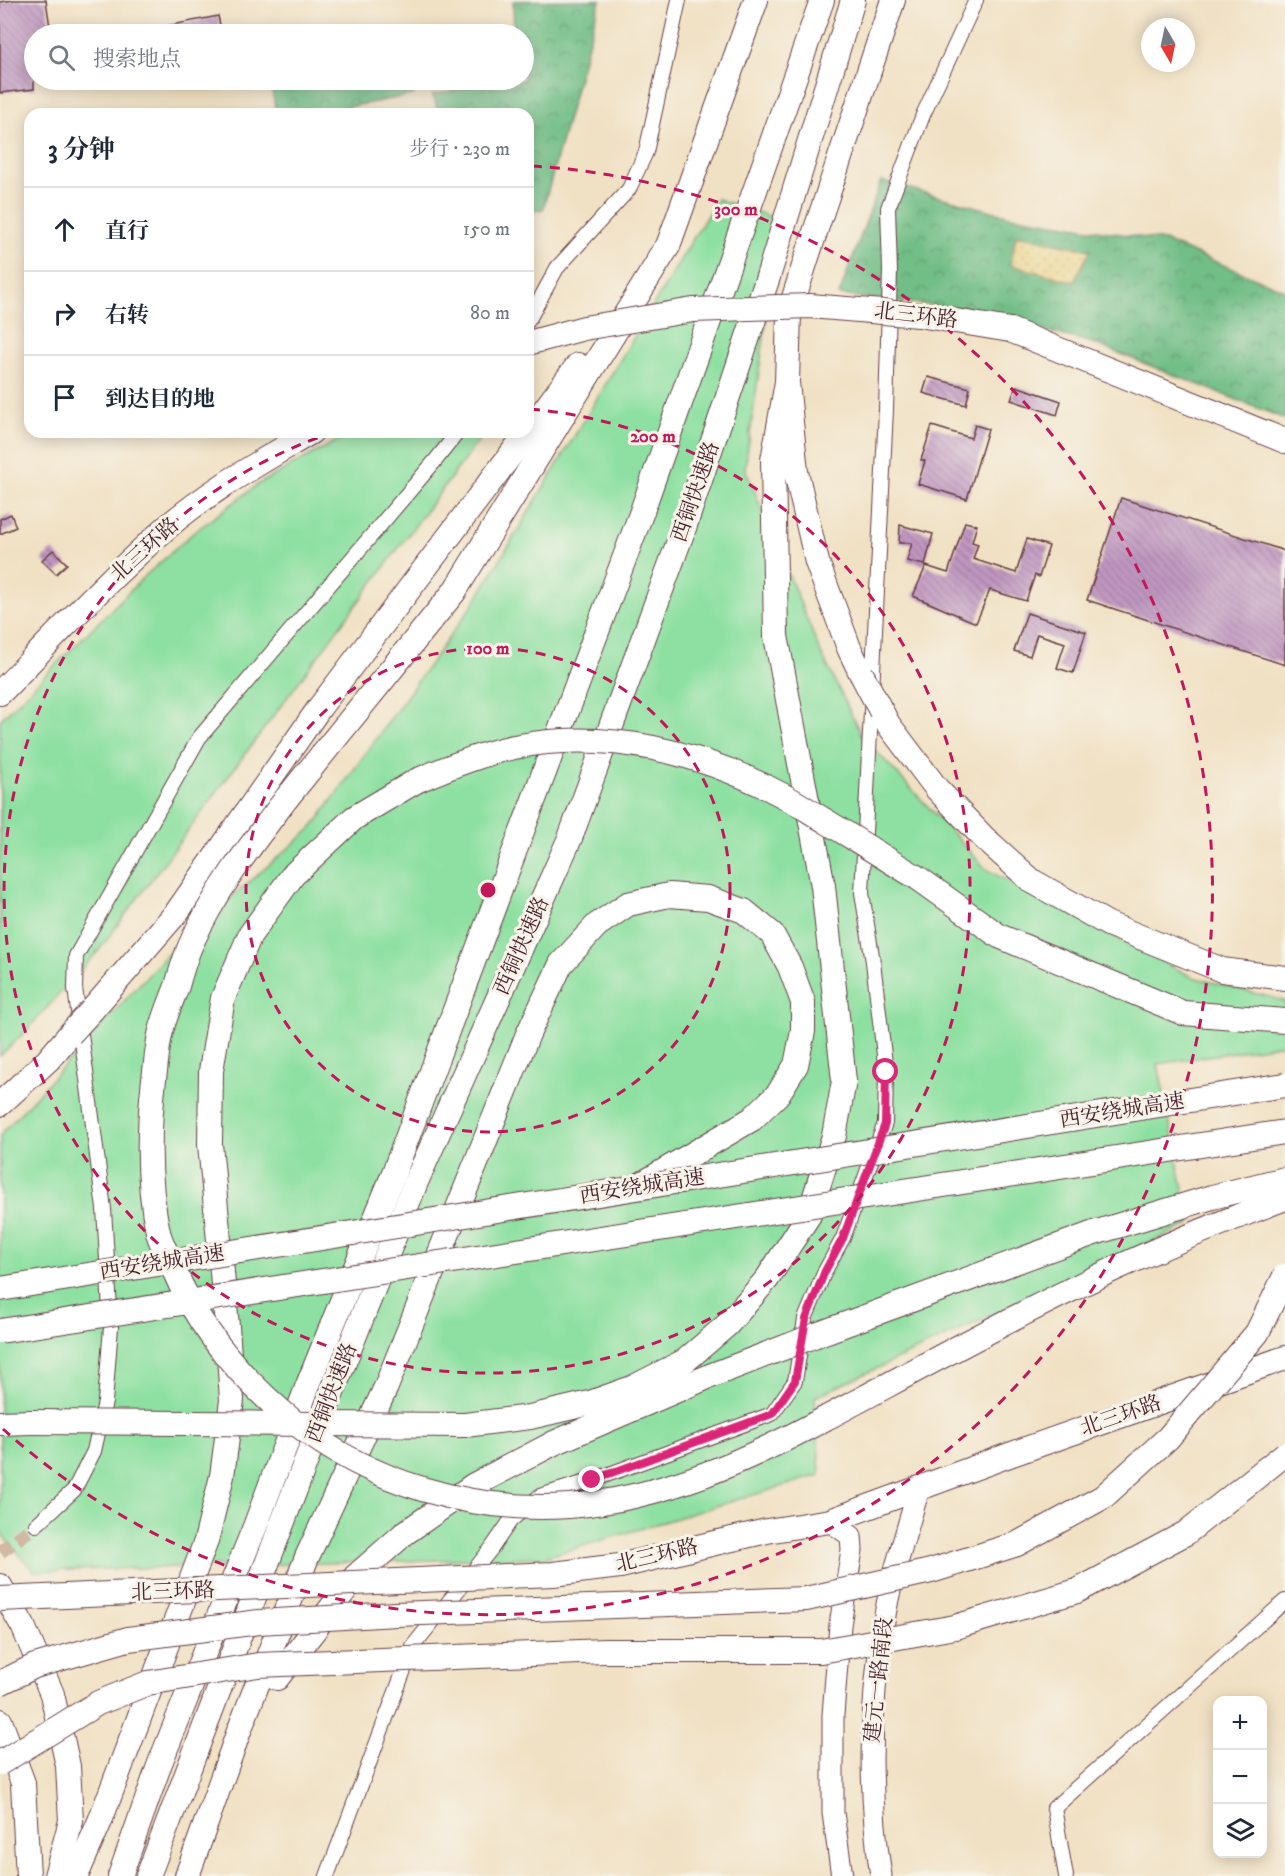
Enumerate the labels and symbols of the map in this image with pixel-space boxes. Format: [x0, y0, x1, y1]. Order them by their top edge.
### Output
north arrow [1141, 18, 1195, 72]
text: 300 m [714, 199, 758, 221]
street label: 北三环路 [873, 298, 959, 334]
text: 200 m [630, 426, 676, 448]
street label: 西铜快速路 [667, 438, 725, 546]
street label: 北三环路 [105, 512, 185, 588]
text: 100 m [466, 638, 510, 660]
centre of rings [478, 880, 498, 900]
street label: 西铜快速路 [489, 893, 555, 999]
route start [872, 1058, 898, 1084]
street label: 西安绕城高速 [1058, 1088, 1186, 1134]
street label: 西安绕城高速 [578, 1164, 706, 1210]
street label: 西安绕城高速 [98, 1240, 226, 1286]
street label: 西铜快速路 [301, 1339, 363, 1447]
street label: 北三环路 [1077, 1390, 1165, 1442]
route end [578, 1466, 604, 1492]
street label: 北三环路 [613, 1534, 701, 1578]
street label: 北三环路 [131, 1578, 215, 1606]
street label: 建元一路南段 [859, 1616, 899, 1744]

